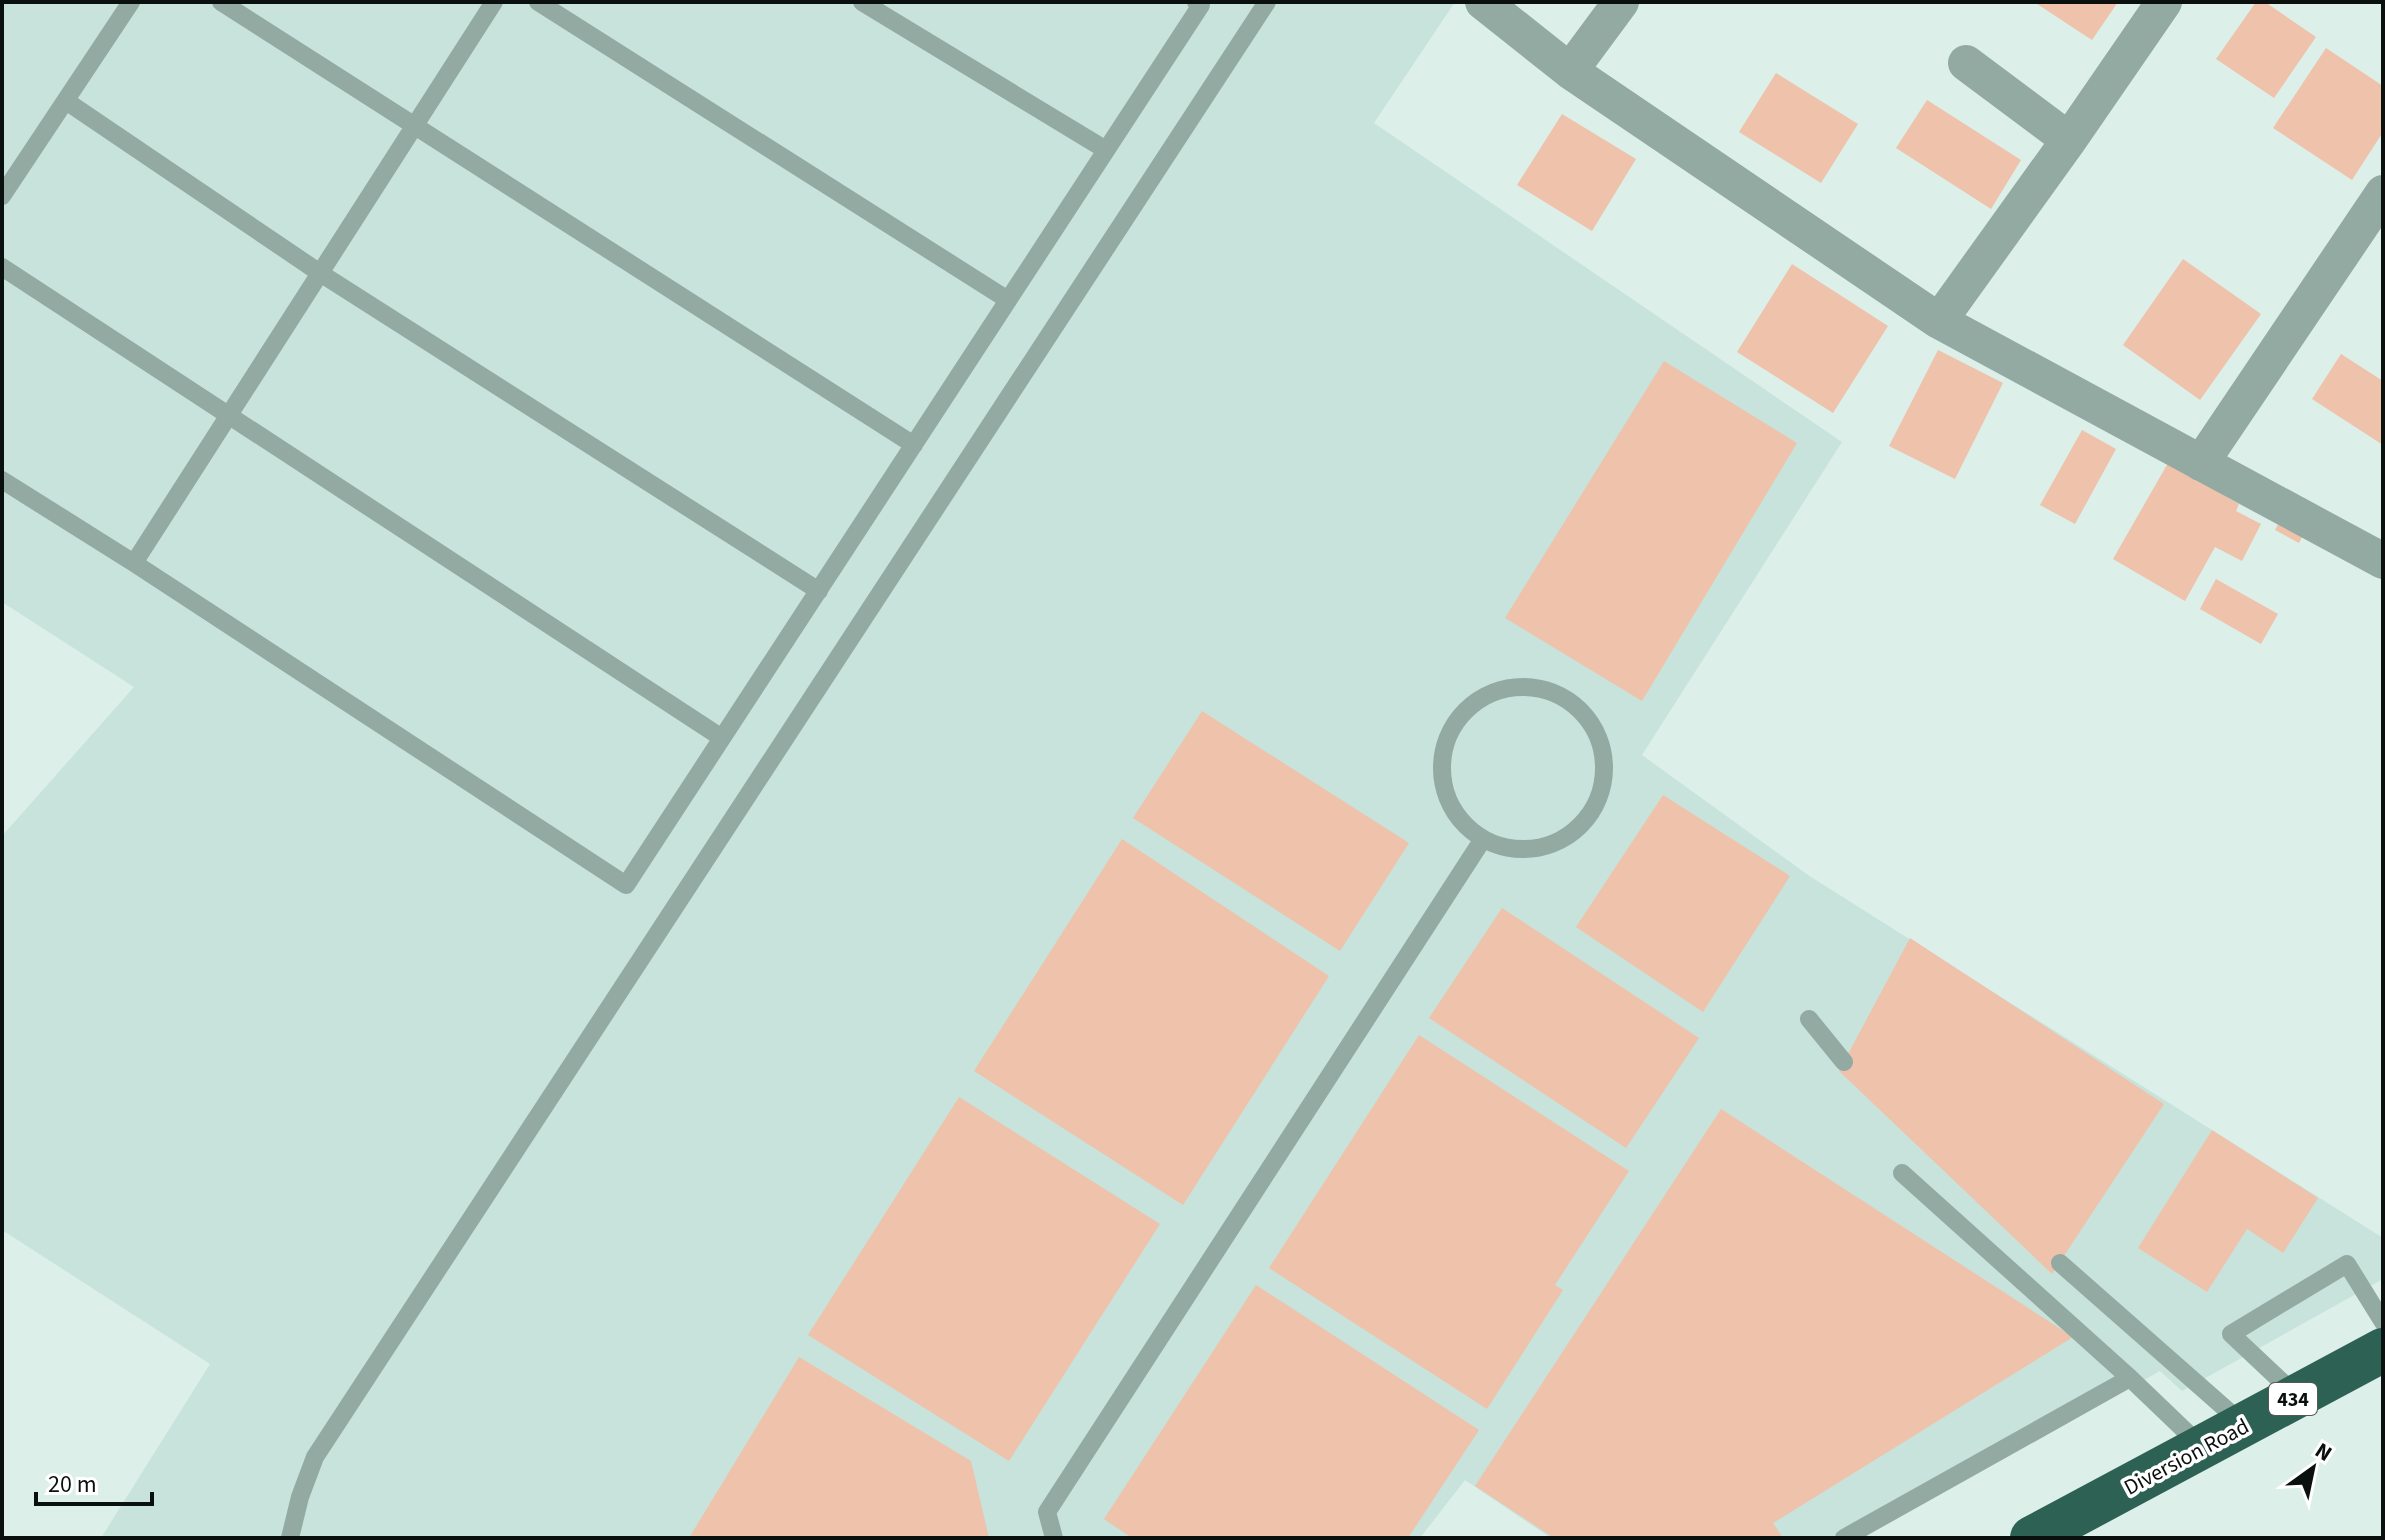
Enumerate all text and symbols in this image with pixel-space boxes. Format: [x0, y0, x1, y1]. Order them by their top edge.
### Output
road number: 434 [2269, 1383, 2317, 1415]
street label: Diversion Road [2118, 1410, 2255, 1503]
north arrow [2273, 1428, 2353, 1508]
text: N [2308, 1435, 2338, 1469]
scale bar [36, 1456, 152, 1506]
text: 20 m [48, 1467, 97, 1502]

